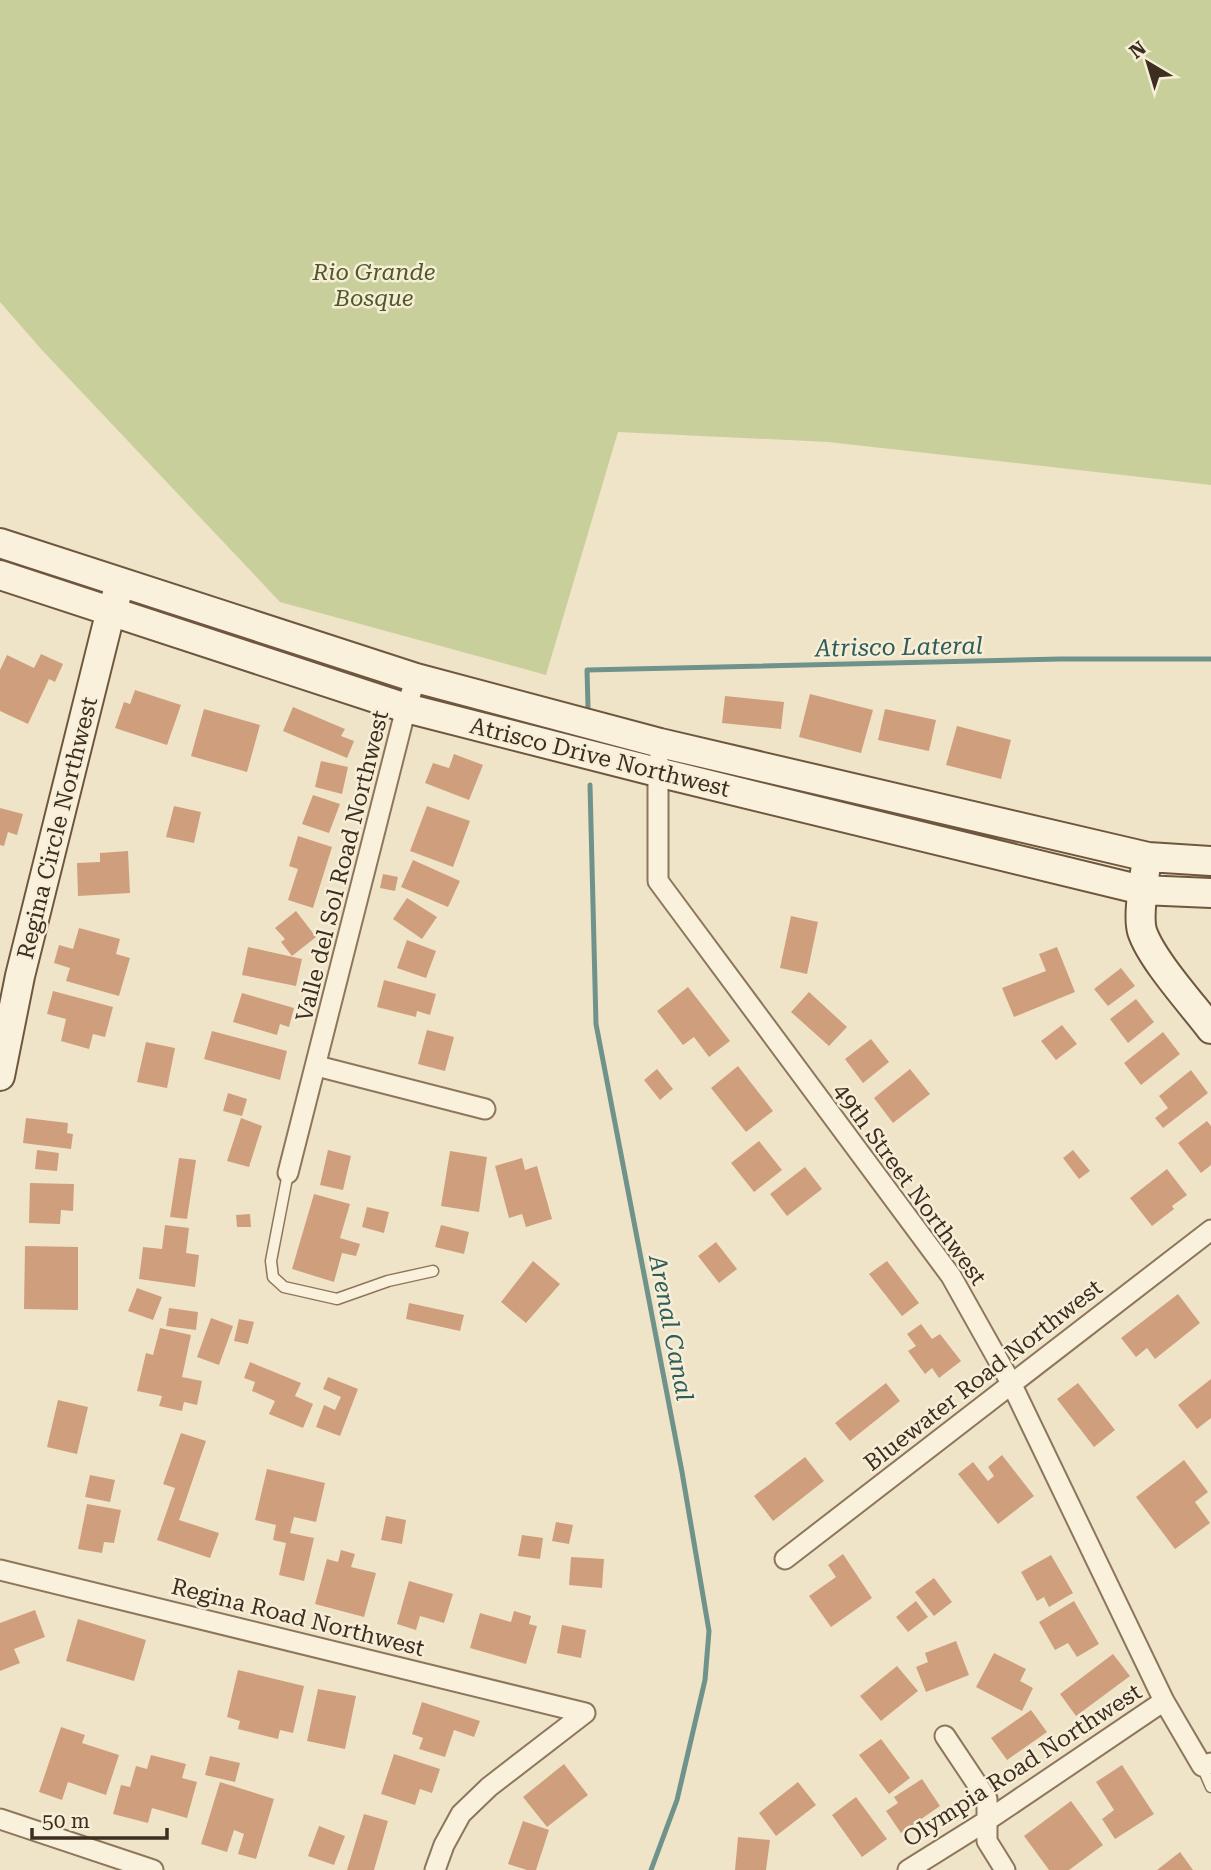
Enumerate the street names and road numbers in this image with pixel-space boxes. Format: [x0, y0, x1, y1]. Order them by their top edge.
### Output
street label: Regina Circle Northwest [12, 694, 103, 962]
street label: Valle del Sol Road Northwest [291, 707, 394, 1025]
street label: Atrisco Drive Northwest [467, 712, 733, 803]
street label: 49th Street Northwest [827, 1078, 992, 1291]
street label: Bluewater Road Northwest [859, 1274, 1108, 1477]
street label: Regina Road Northwest [168, 1573, 428, 1662]
street label: Olympia Road Northwest [898, 1678, 1147, 1853]

